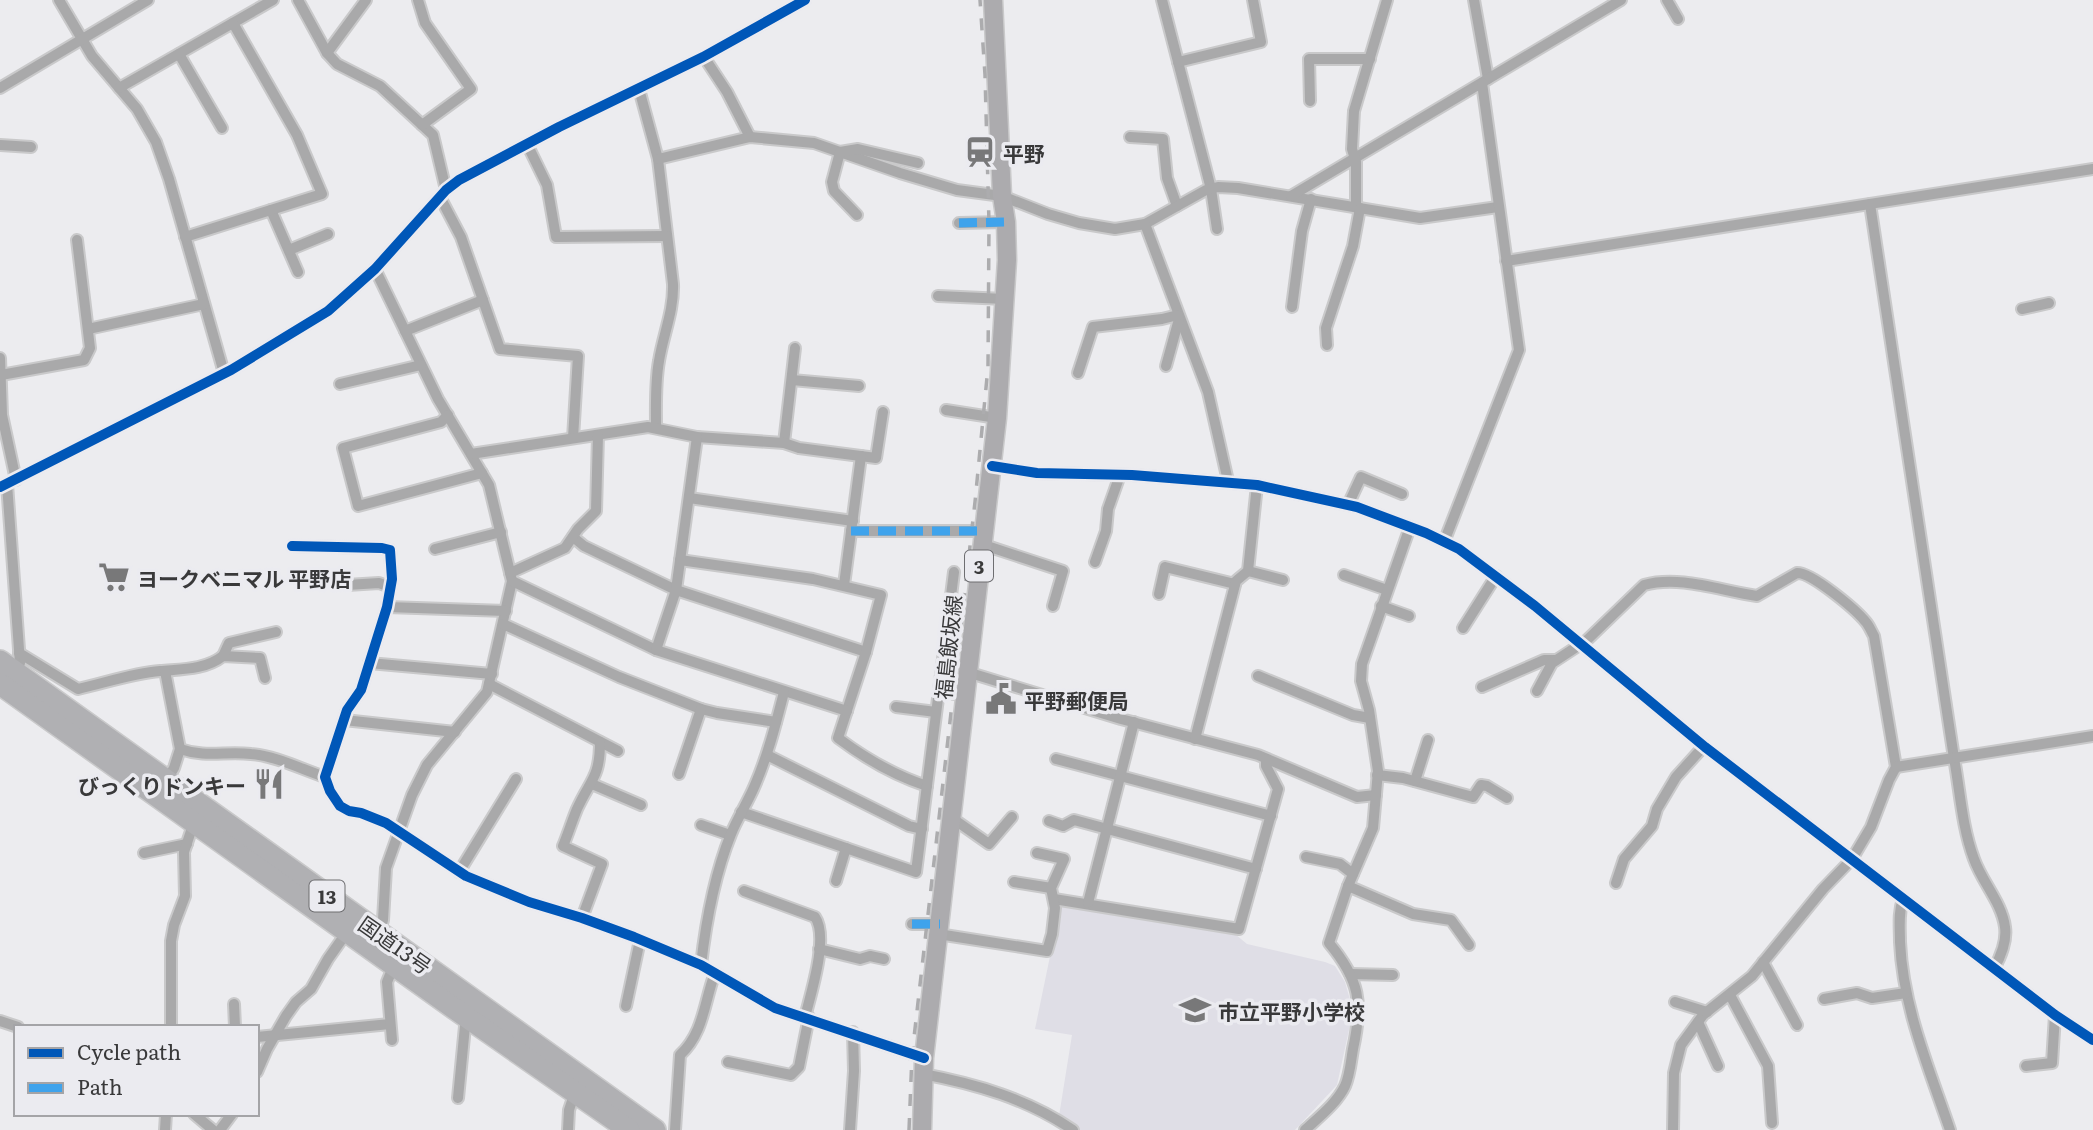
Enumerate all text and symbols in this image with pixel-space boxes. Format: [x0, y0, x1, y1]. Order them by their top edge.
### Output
station icon: 平野 [963, 135, 997, 169]
place label: 平野 [1003, 137, 1045, 168]
road number: 3 [965, 551, 993, 582]
supermarket icon: ヨークベニマル 平野店 [97, 560, 131, 594]
place label: ヨークベニマル 平野店 [137, 562, 351, 593]
street label: 福島飯坂線 [926, 593, 968, 701]
public building icon: 平野郵便局 [984, 682, 1018, 716]
place label: 平野郵便局 [1024, 684, 1129, 715]
restaurant icon: びっくりドンキー [252, 767, 286, 801]
place label: びっくりドンキー [78, 769, 246, 800]
road number: 13 [310, 880, 344, 912]
street label: 国道13号 [353, 908, 439, 980]
school or university icon: 市立平野小学校 [1178, 993, 1212, 1027]
place label: 市立平野小学校 [1218, 995, 1365, 1026]
legend [14, 1025, 259, 1116]
text: Cycle path [77, 1035, 181, 1066]
text: Path [77, 1070, 123, 1101]

